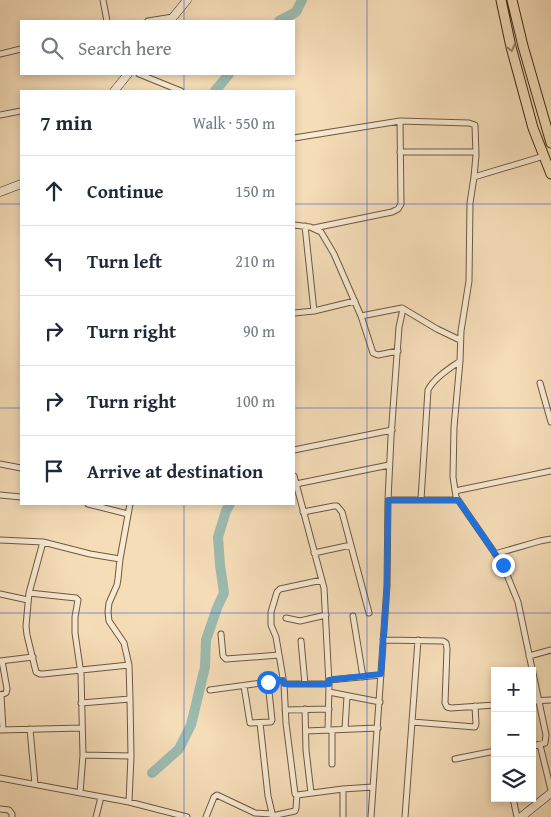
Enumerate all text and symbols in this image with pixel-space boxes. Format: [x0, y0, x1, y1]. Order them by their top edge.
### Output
search box [20, 20, 295, 75]
icon: search [38, 34, 66, 62]
text: Search here [78, 34, 172, 62]
one-way arrow [506, 43, 516, 51]
text: 7 min [40, 107, 92, 138]
text: Walk · 550 m [192, 111, 275, 135]
icon: ahead [40, 177, 68, 205]
text: Continue [87, 177, 164, 205]
text: 150 m [235, 179, 275, 203]
icon: left [40, 247, 68, 275]
text: Turn left [87, 247, 162, 275]
text: 210 m [235, 249, 275, 273]
icon: right [40, 317, 68, 345]
text: Turn right [87, 317, 176, 345]
text: 90 m [243, 319, 275, 343]
icon: right [40, 387, 68, 415]
text: Turn right [87, 387, 176, 415]
text: 100 m [235, 389, 275, 413]
icon: arrive [40, 457, 68, 485]
text: Arrive at destination [87, 457, 263, 485]
route end [492, 554, 515, 577]
map controls [491, 667, 536, 802]
button: + [491, 667, 536, 712]
route start [257, 671, 280, 694]
button: − [491, 712, 536, 757]
button: layers [491, 757, 536, 802]

